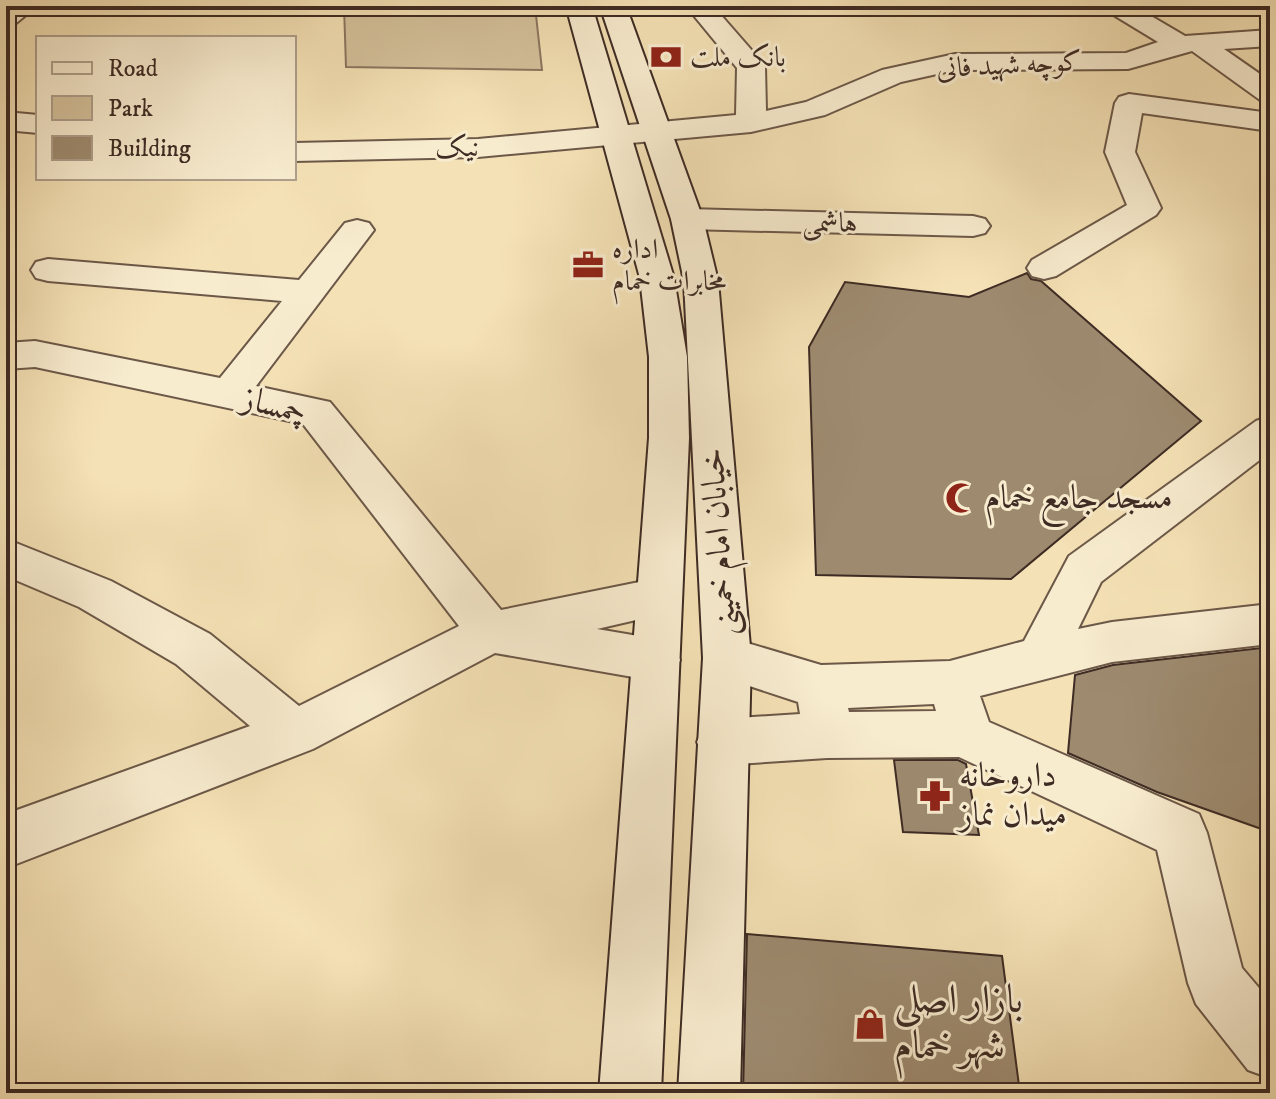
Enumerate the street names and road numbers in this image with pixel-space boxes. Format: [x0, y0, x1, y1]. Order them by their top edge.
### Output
street label: کوچه شهید فانی [935, 44, 1083, 87]
street label: نیک [434, 130, 480, 166]
street label: هاشمی [802, 205, 858, 242]
street label: چمساز [234, 376, 311, 435]
street label: خیابان امام خمینی [691, 446, 753, 637]

